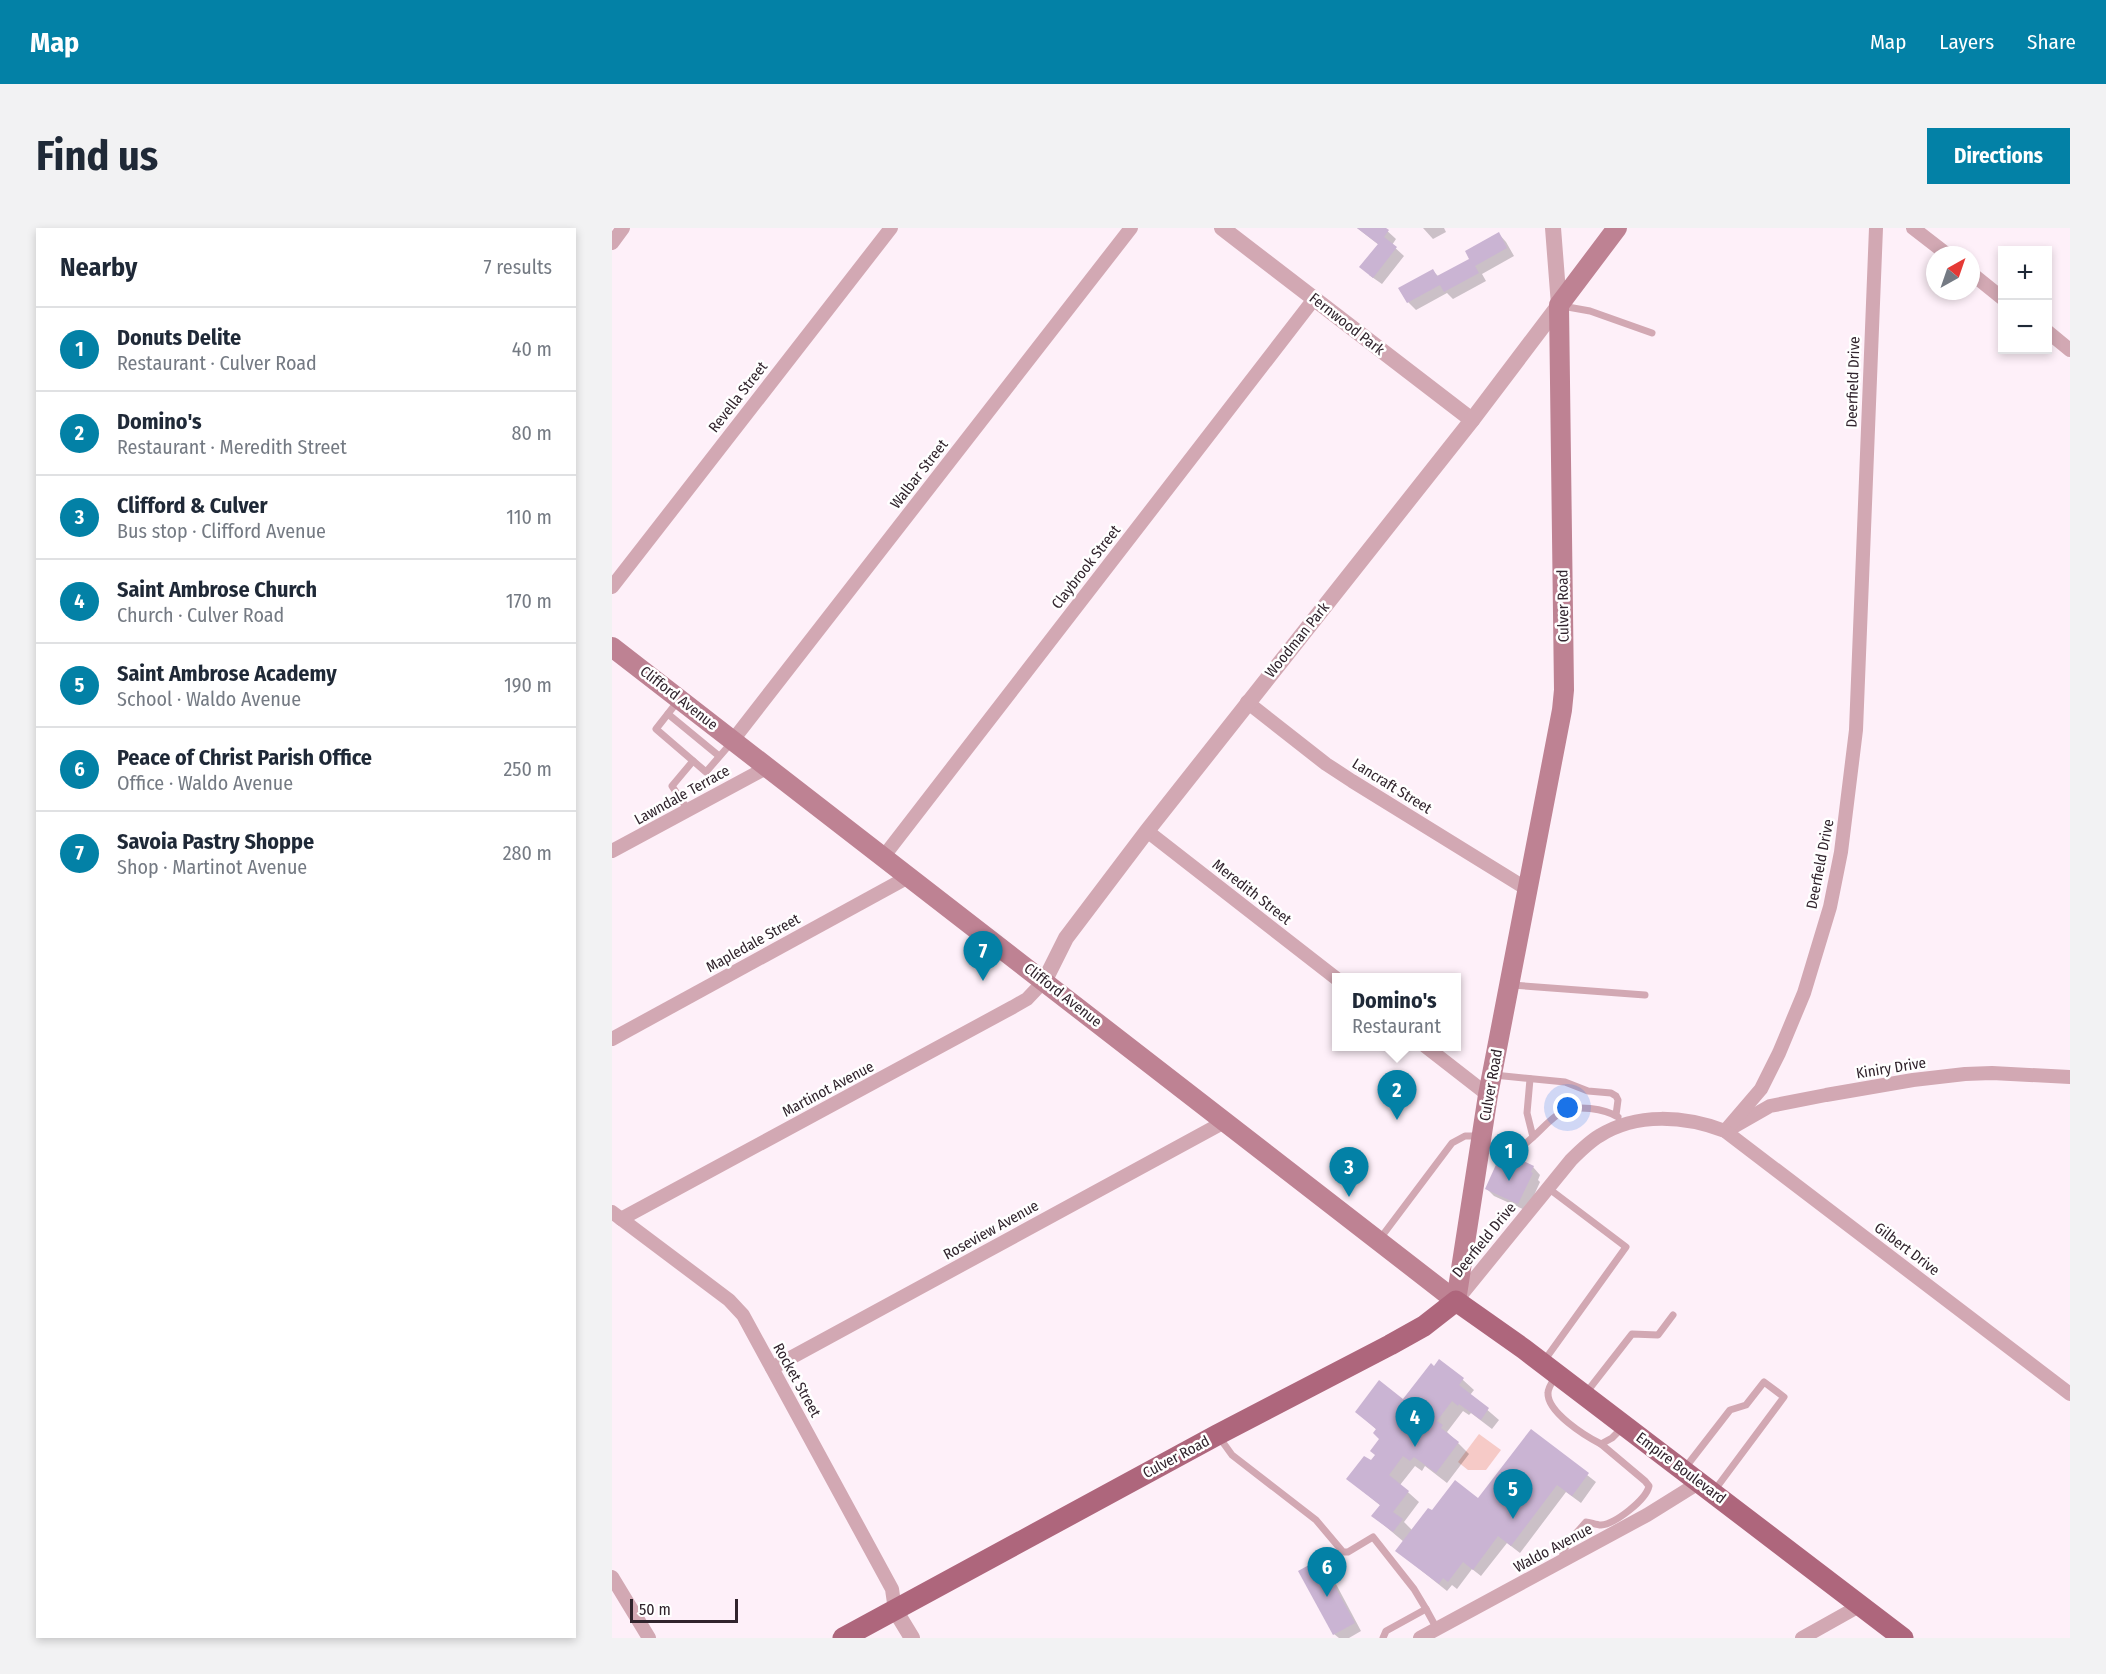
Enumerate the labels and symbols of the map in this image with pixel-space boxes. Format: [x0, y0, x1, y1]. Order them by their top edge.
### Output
north arrow [1926, 246, 1980, 300]
street label: Fernwood Park [1306, 289, 1388, 359]
street label: Deerfield Drive [1842, 336, 1864, 428]
street label: Revella Street [705, 358, 771, 436]
street label: Walbar Street [886, 436, 952, 512]
street label: Claybrook Street [1048, 522, 1124, 612]
street label: Culver Road [1553, 569, 1573, 643]
street label: Woodman Park [1261, 599, 1333, 681]
street label: Clifford Avenue [637, 662, 721, 734]
street label: Lancraft Street [1349, 754, 1435, 818]
street label: Lawndale Terrace [631, 761, 733, 829]
street label: Deerfield Drive [1802, 818, 1838, 910]
street label: Meredith Street [1209, 856, 1295, 928]
street label: Mapledale Street [703, 910, 803, 976]
pin: 7 [964, 932, 1003, 981]
street label: Clifford Avenue [1021, 959, 1105, 1031]
street label: Culver Road [1476, 1048, 1506, 1122]
street label: Kiniry Drive [1855, 1054, 1927, 1082]
street label: Martinot Avenue [779, 1057, 877, 1121]
pin: 2 [1378, 1070, 1416, 1120]
your location [1553, 1093, 1582, 1122]
pin: 1 [1490, 1132, 1528, 1181]
pin: 3 [1330, 1148, 1368, 1197]
street label: Roseview Avenue [940, 1196, 1042, 1264]
street label: Deerfield Drive [1448, 1199, 1520, 1281]
street label: Gilbert Drive [1871, 1219, 1943, 1279]
street label: Rocket Street [769, 1340, 825, 1420]
pin: 4 [1396, 1398, 1434, 1447]
street label: Empire Boulevard [1633, 1428, 1729, 1508]
street label: Culver Road [1140, 1432, 1212, 1482]
pin: 5 [1494, 1470, 1532, 1519]
street label: Waldo Avenue [1511, 1520, 1595, 1576]
pin: 6 [1308, 1548, 1346, 1597]
scale bar [630, 1596, 738, 1624]

